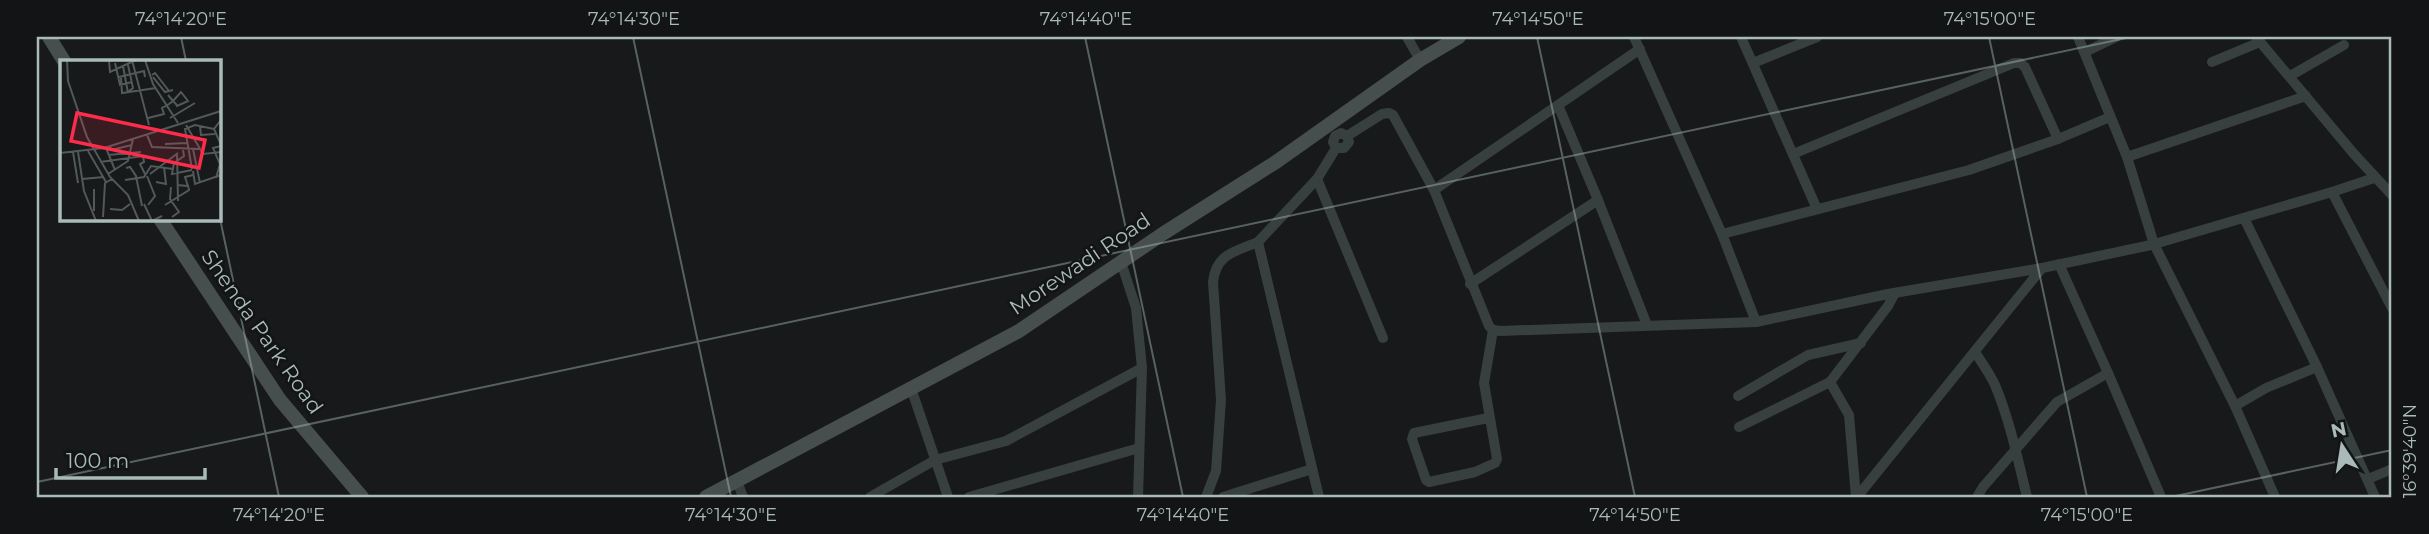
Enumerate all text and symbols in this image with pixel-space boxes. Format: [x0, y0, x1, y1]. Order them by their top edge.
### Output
text: 74°14'20"E [135, 8, 227, 30]
text: 74°14'30"E [588, 8, 680, 30]
text: 74°14'40"E [1040, 8, 1132, 30]
text: 74°14'50"E [1492, 8, 1584, 30]
text: 74°15'00"E [1944, 8, 2036, 30]
inset map [60, 60, 220, 220]
street label: Morewadi Road [1005, 207, 1155, 320]
street label: Shenda Park Road [196, 245, 328, 419]
text: 16°39'40"N [2399, 404, 2421, 498]
north arrow [2306, 412, 2376, 482]
text: N [2329, 417, 2348, 443]
scale bar [56, 436, 205, 480]
text: 100 m [66, 448, 129, 473]
text: 74°14'20"E [233, 504, 325, 526]
text: 74°14'30"E [685, 504, 777, 526]
text: 74°14'40"E [1137, 504, 1229, 526]
text: 74°14'50"E [1589, 504, 1681, 526]
text: 74°15'00"E [2041, 504, 2133, 526]

